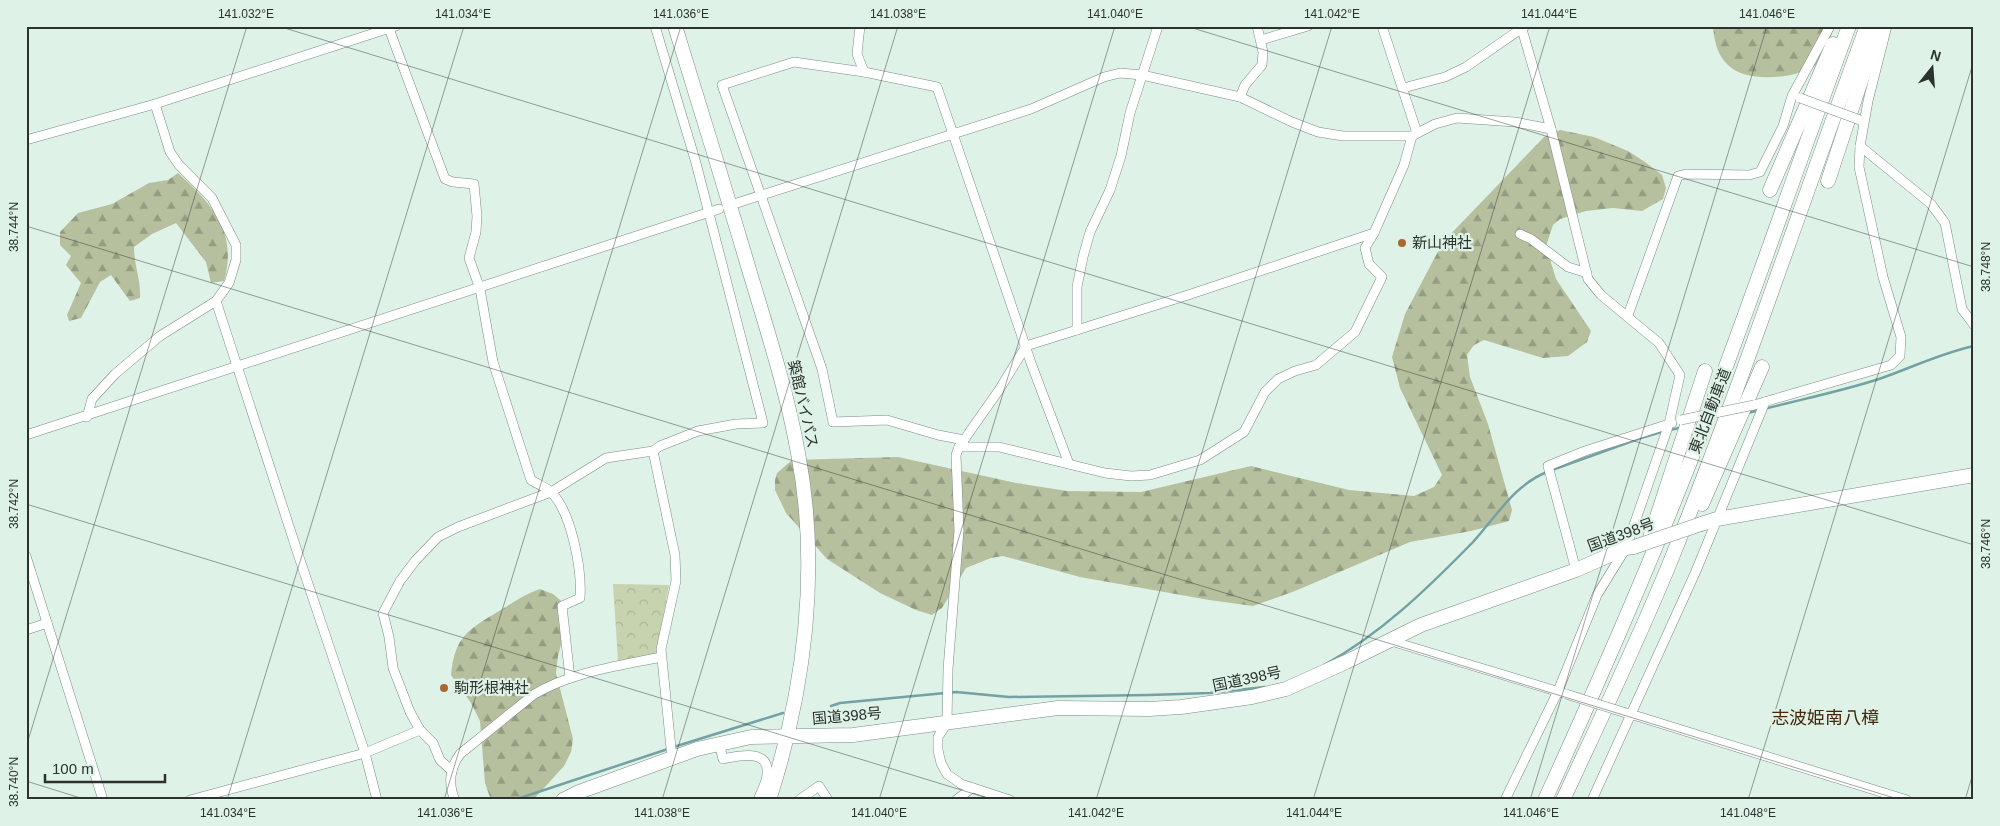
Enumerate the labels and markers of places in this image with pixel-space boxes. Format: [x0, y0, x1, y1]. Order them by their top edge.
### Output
place label: 新山神社 [1412, 234, 1472, 251]
marker: 新山神社 [1396, 237, 1408, 249]
place label: 駒形根神社 [454, 679, 529, 696]
marker: 駒形根神社 [438, 682, 450, 694]

